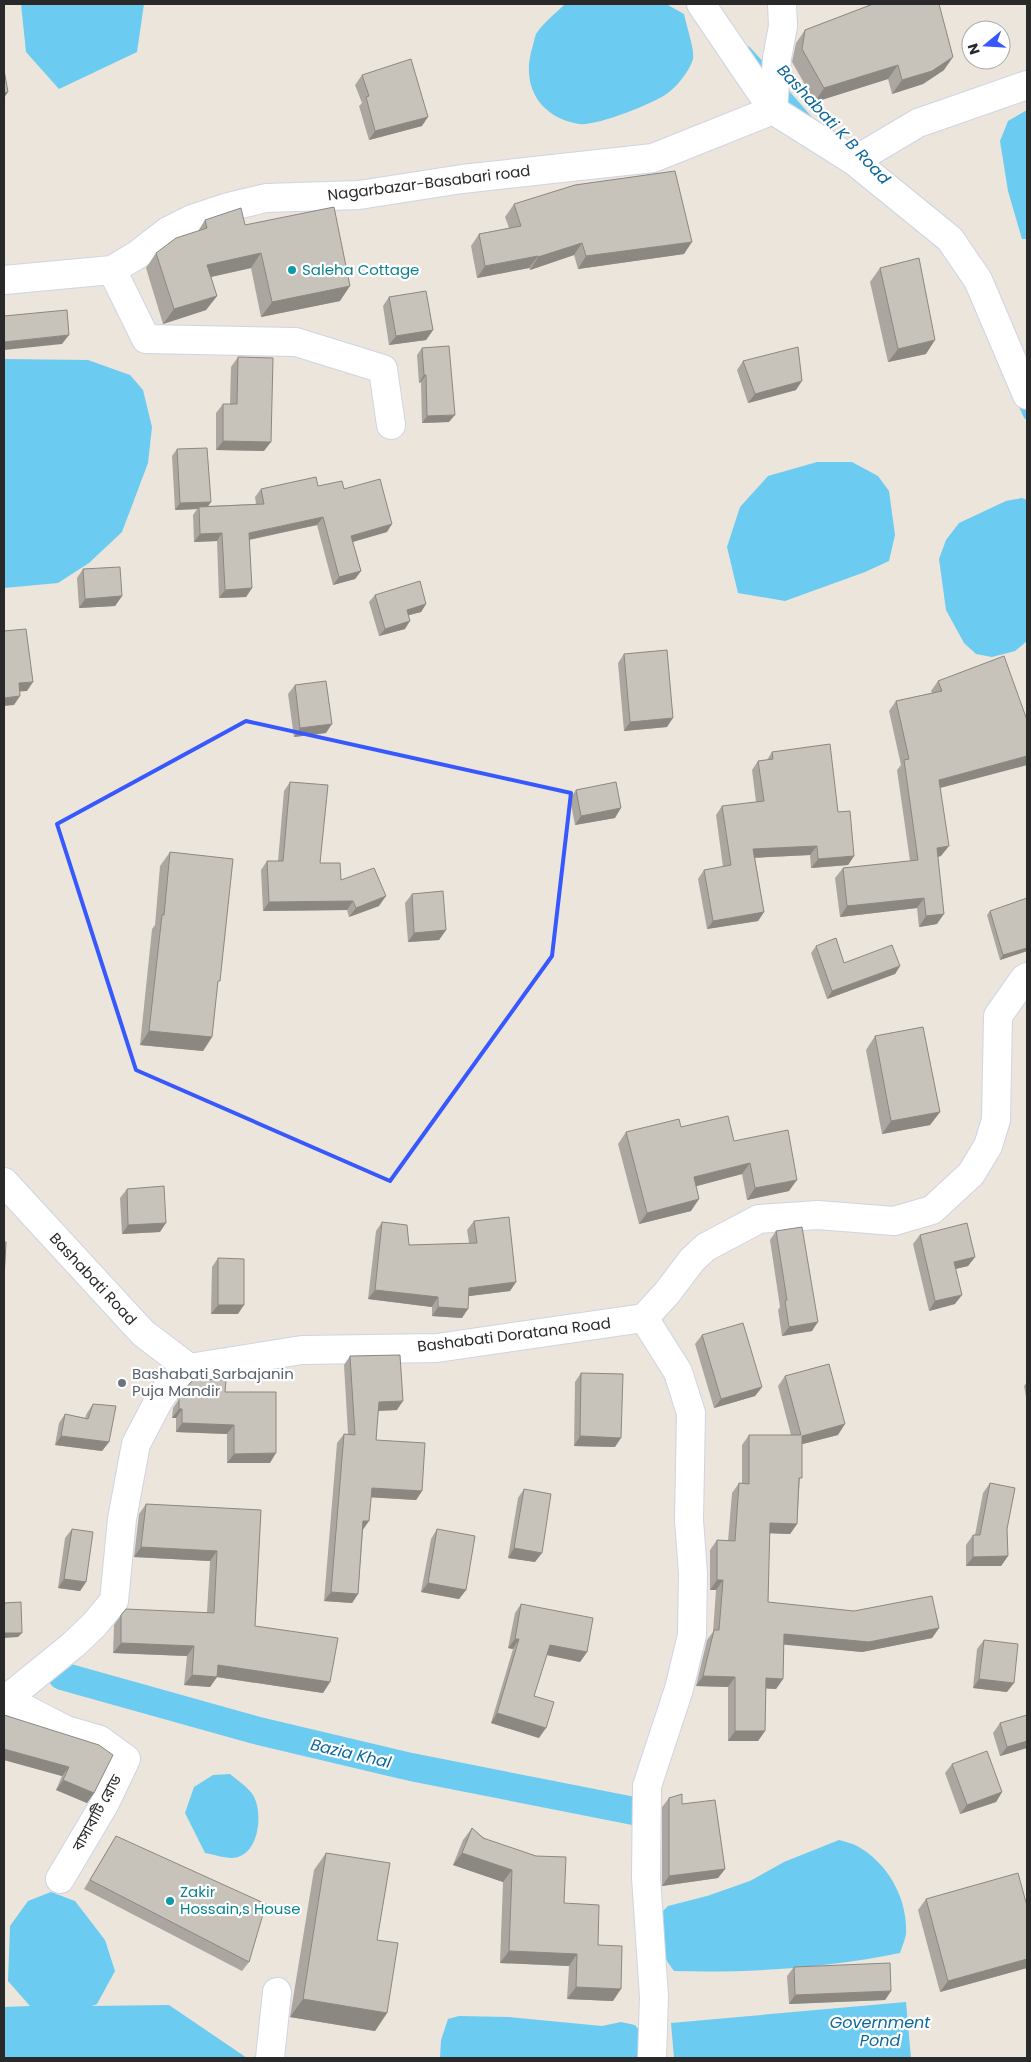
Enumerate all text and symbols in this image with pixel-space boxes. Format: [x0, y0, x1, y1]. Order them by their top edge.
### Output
north arrow [961, 20, 1011, 70]
text: N [962, 41, 985, 57]
water label: Bashabati K B Road [772, 59, 896, 190]
street label: Nagarbazar-Basabari road [326, 160, 531, 205]
place label: Saleha Cottage [302, 259, 419, 280]
marker: Saleha Cottage [286, 264, 298, 276]
street label: Bashabati Road [45, 1228, 142, 1329]
street label: Bashabati Doratana Road [416, 1312, 612, 1357]
place label: Bashabati Sarbajanin Puja Mandir [132, 1363, 294, 1401]
marker: Bashabati Sarbajanin Puja Mandir [116, 1377, 128, 1389]
water label: Bazia Khal [308, 1733, 393, 1774]
street label: বাসাবাটি রোড [66, 1770, 126, 1856]
place label: Zakir Hossain,s House [180, 1881, 301, 1919]
marker: Zakir Hossain,s House [164, 1895, 176, 1907]
water label: Government Pond [830, 2011, 931, 2052]

